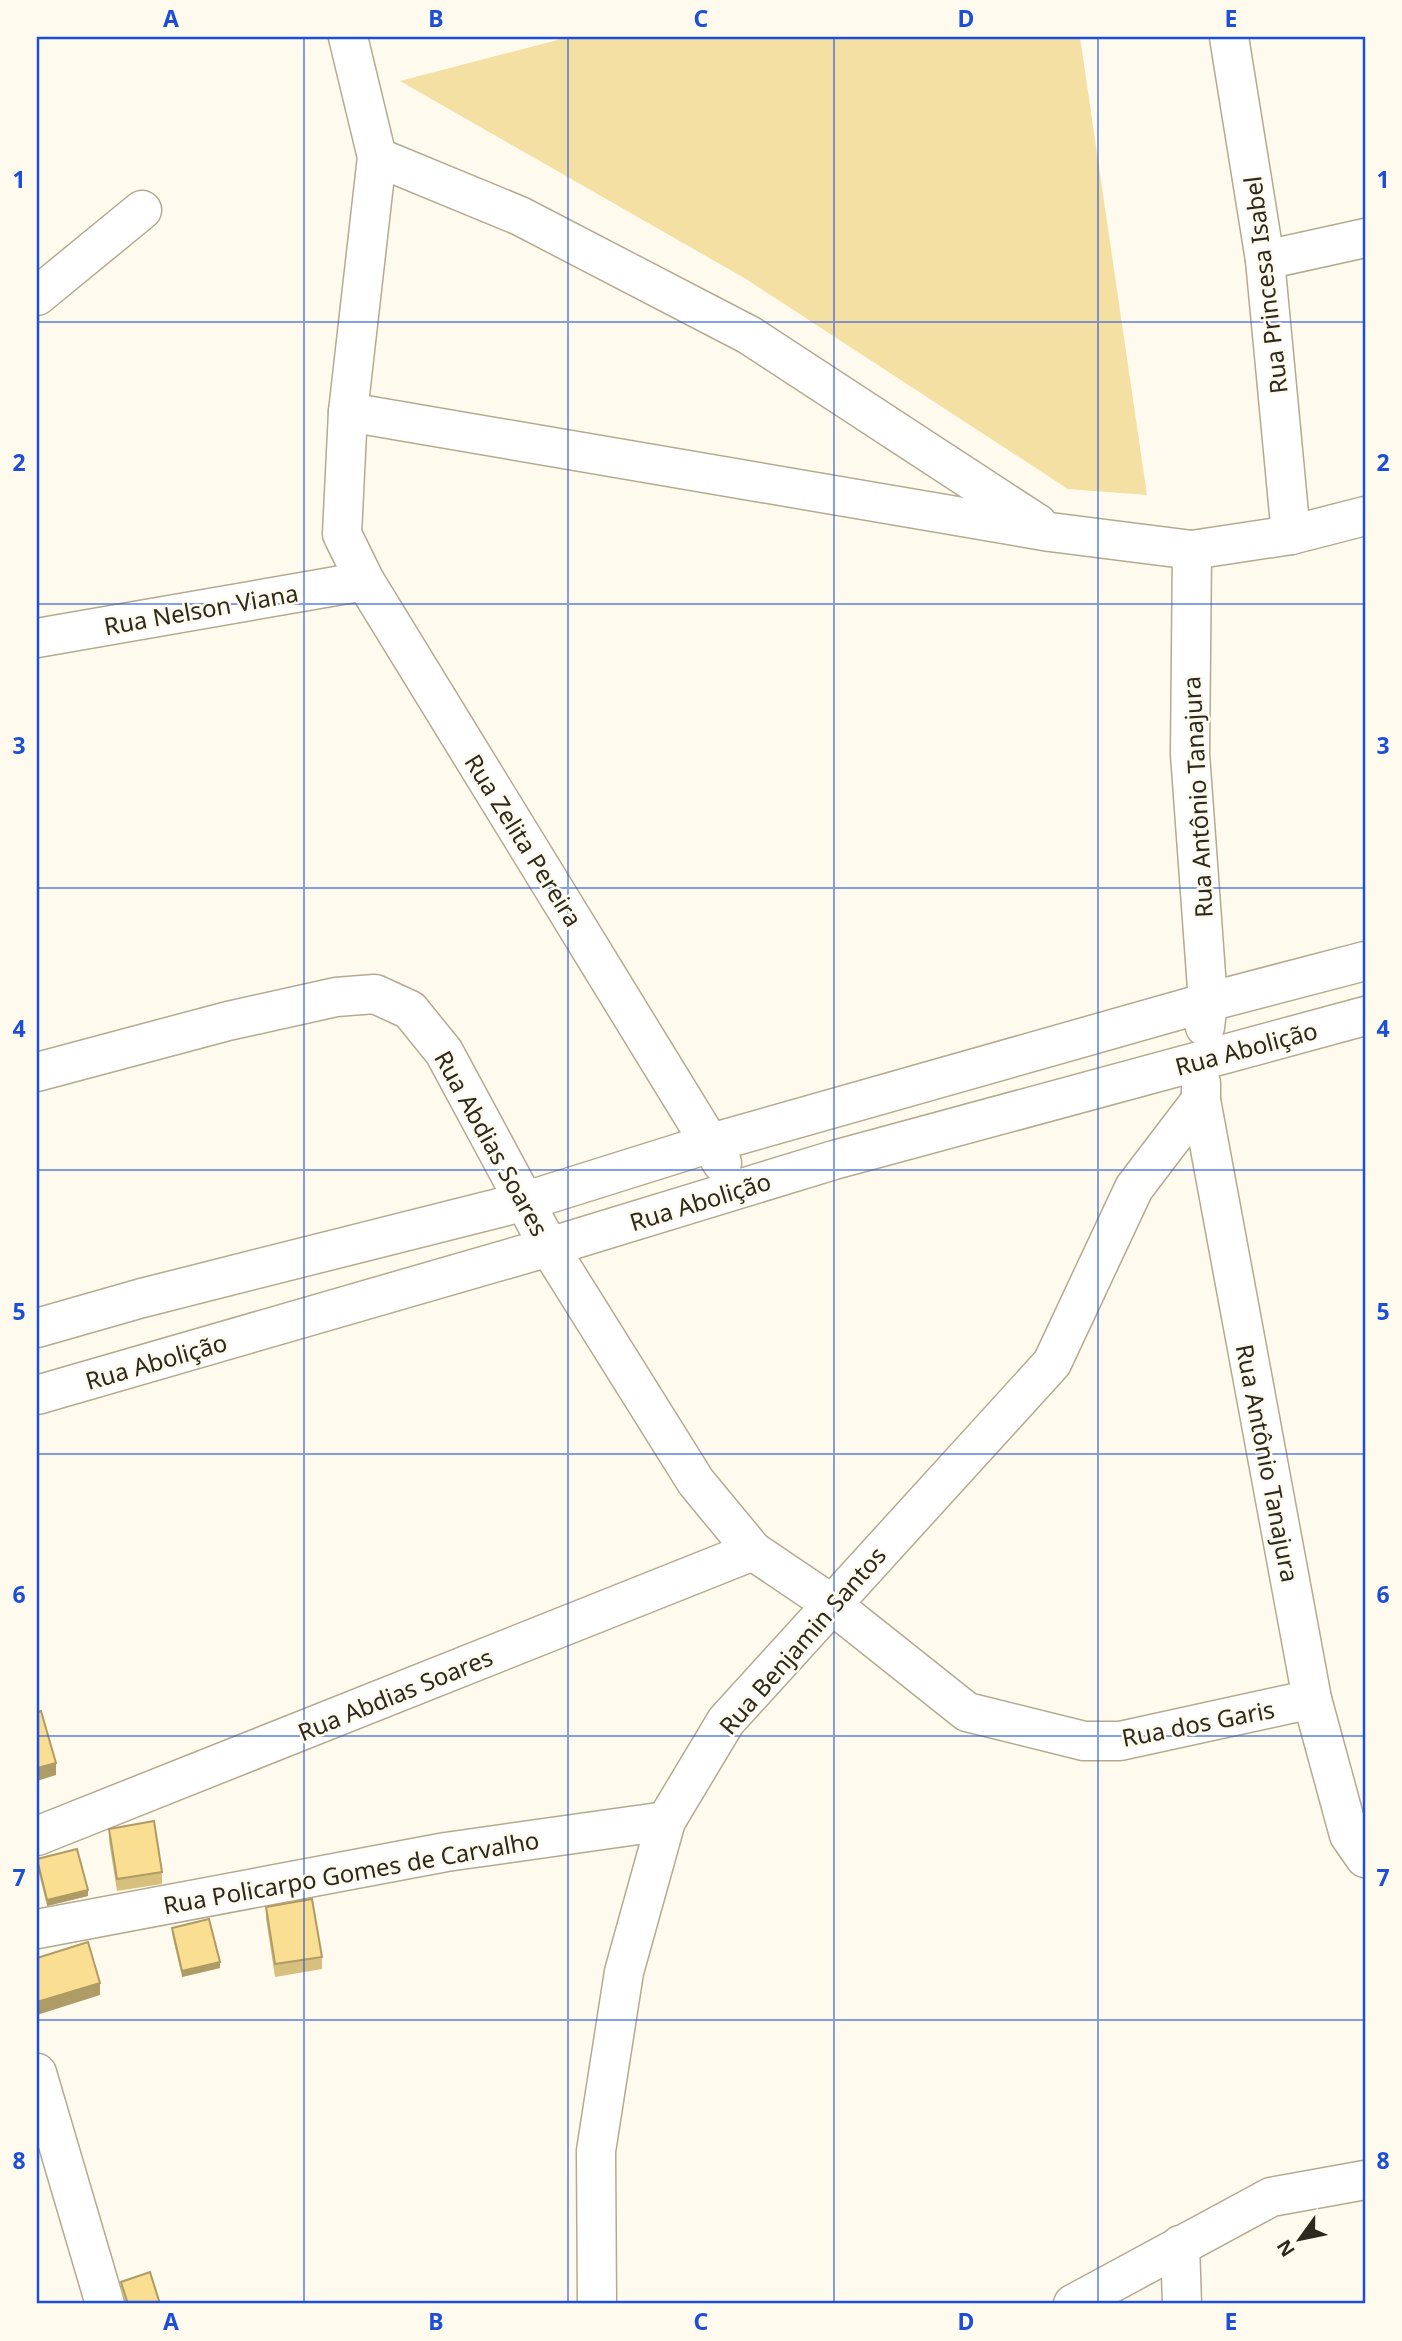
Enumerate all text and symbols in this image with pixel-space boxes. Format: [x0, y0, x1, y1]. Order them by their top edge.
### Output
text: A [163, 2, 179, 34]
text: B [428, 2, 444, 34]
text: C [694, 2, 709, 34]
text: D [958, 2, 974, 34]
text: E [1225, 2, 1237, 34]
text: 1 [12, 163, 26, 195]
text: 1 [1376, 163, 1390, 195]
street label: Rua Princesa Isabel [1235, 174, 1295, 396]
text: 2 [12, 446, 26, 478]
text: 2 [1376, 446, 1390, 478]
street label: Rua Nelson Viana [101, 576, 301, 642]
street label: Rua Antônio Tanajura [1174, 675, 1220, 919]
text: 3 [12, 729, 26, 761]
text: 3 [1376, 729, 1390, 761]
street label: Rua Zelita Pereira [458, 747, 590, 933]
text: 4 [12, 1012, 26, 1044]
text: 4 [1376, 1012, 1390, 1044]
street label: Rua Abolição [1171, 1013, 1321, 1083]
street label: Rua Abdias Soares [427, 1044, 557, 1242]
street label: Rua Abolição [625, 1164, 775, 1238]
text: 5 [12, 1295, 26, 1327]
text: 5 [1376, 1295, 1390, 1327]
street label: Rua Abolição [81, 1325, 231, 1397]
street label: Rua Antônio Tanajura [1229, 1341, 1307, 1585]
street label: Rua Benjamin Santos [711, 1539, 893, 1741]
text: 6 [12, 1578, 26, 1610]
text: 6 [1376, 1578, 1390, 1610]
street label: Rua Abdias Soares [293, 1640, 497, 1748]
street label: Rua dos Garis [1119, 1692, 1277, 1754]
street label: Rua Policarpo Gomes de Carvalho [160, 1823, 542, 1921]
text: 7 [12, 1861, 26, 1893]
text: 7 [1376, 1861, 1390, 1893]
text: 8 [12, 2144, 26, 2176]
text: 8 [1376, 2144, 1390, 2176]
north arrow [1266, 2204, 1336, 2274]
text: N [1271, 2235, 1301, 2262]
text: A [163, 2305, 179, 2337]
text: B [428, 2305, 444, 2337]
text: C [694, 2305, 709, 2337]
text: D [958, 2305, 974, 2337]
text: E [1225, 2305, 1237, 2337]

